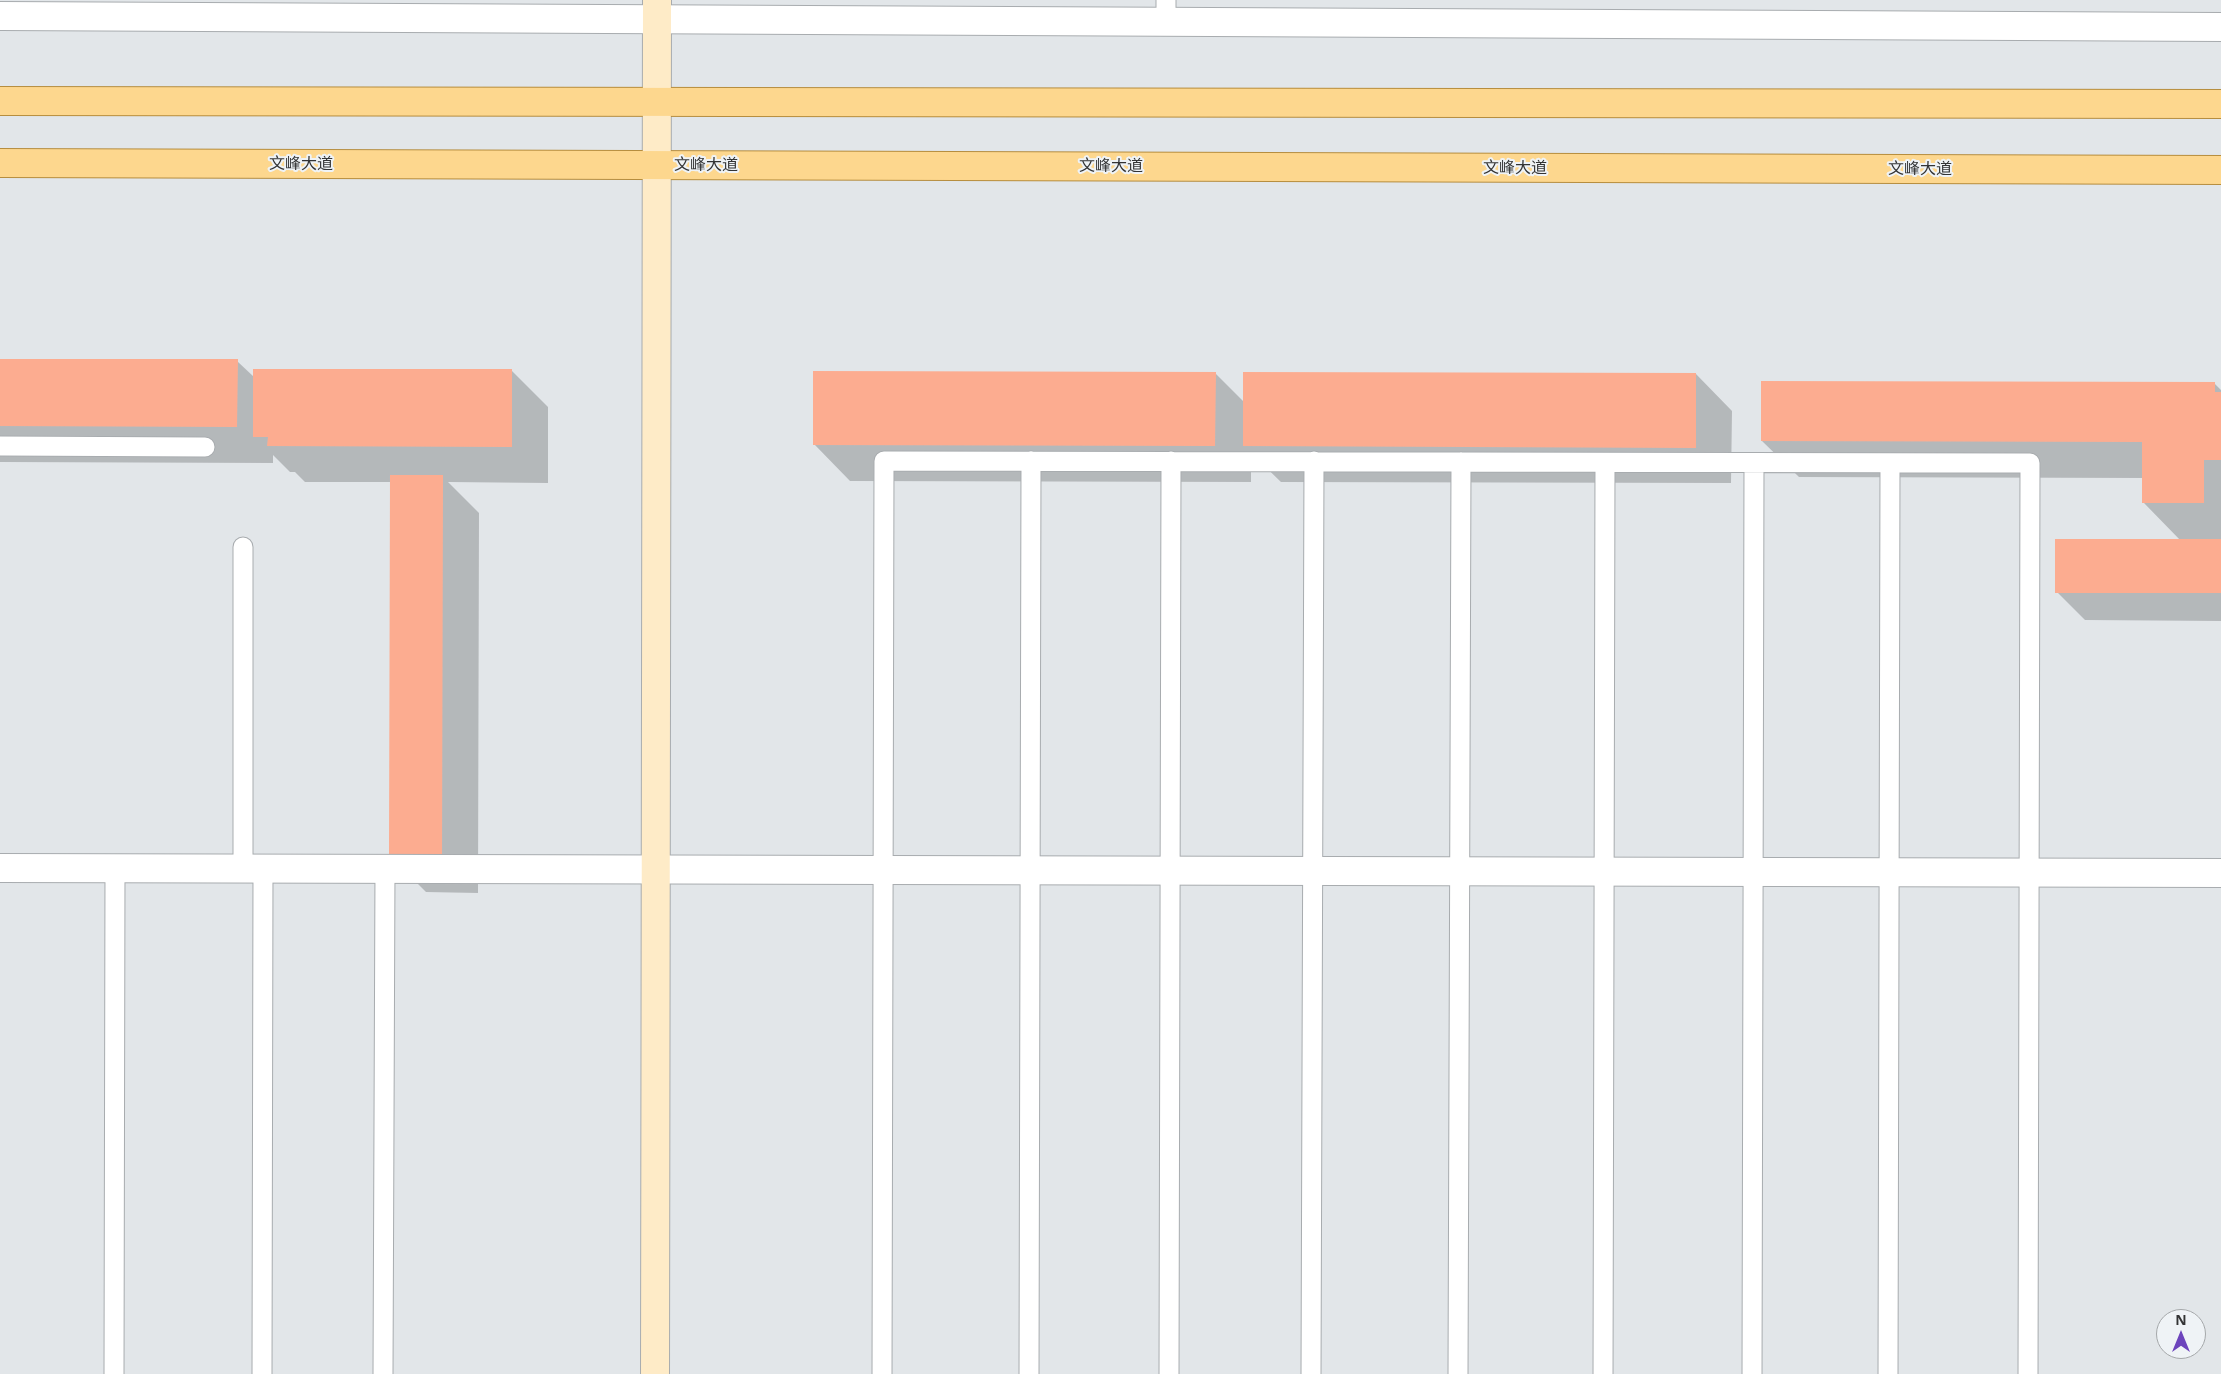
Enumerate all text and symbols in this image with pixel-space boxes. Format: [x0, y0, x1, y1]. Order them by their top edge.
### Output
street label: 文峰大道 [269, 154, 333, 174]
street label: 文峰大道 [674, 155, 738, 175]
street label: 文峰大道 [1079, 156, 1143, 176]
street label: 文峰大道 [1483, 158, 1547, 178]
street label: 文峰大道 [1888, 159, 1952, 179]
north arrow [2156, 1309, 2206, 1359]
text: N [2175, 1310, 2187, 1329]

